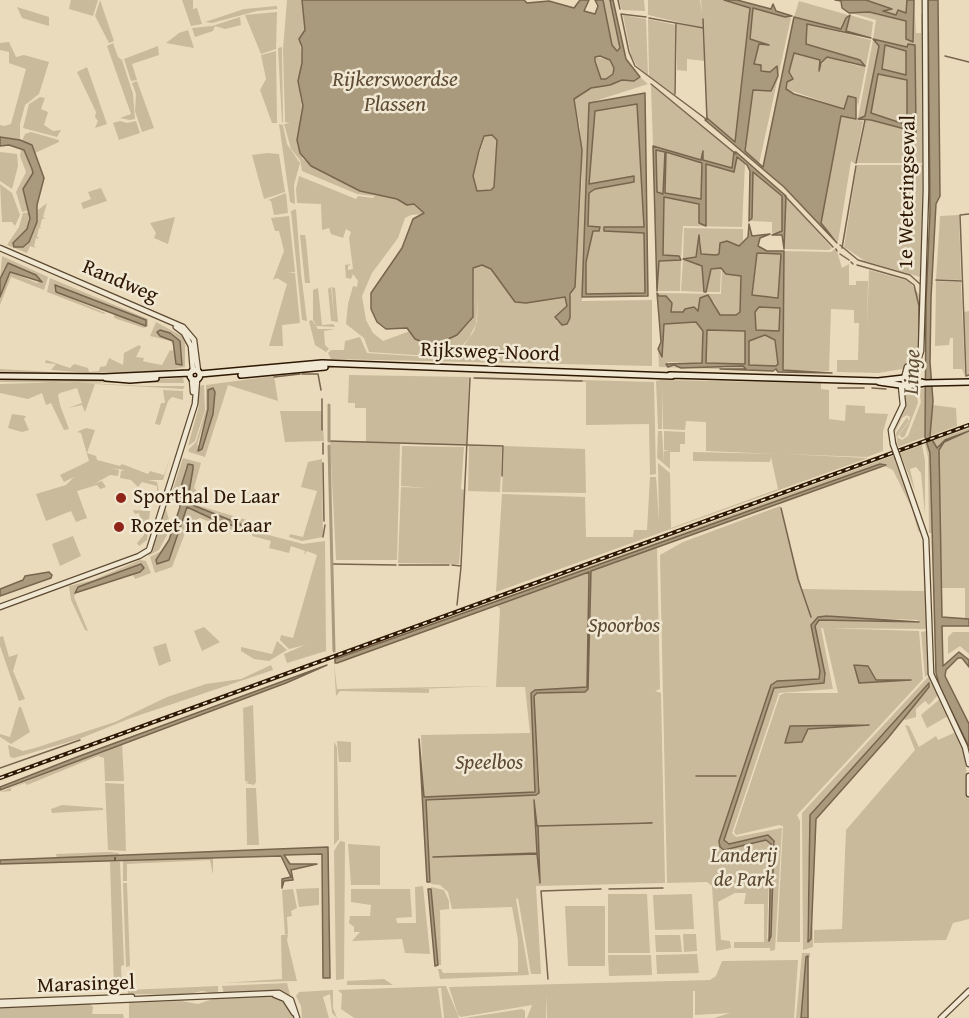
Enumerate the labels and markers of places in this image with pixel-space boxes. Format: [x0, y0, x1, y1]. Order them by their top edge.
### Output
place label: Sporthal De Laar [133, 485, 280, 511]
marker: Sporthal De Laar [114, 491, 128, 505]
place label: Rozet in de Laar [131, 514, 272, 540]
marker: Rozet in de Laar [112, 520, 126, 534]

